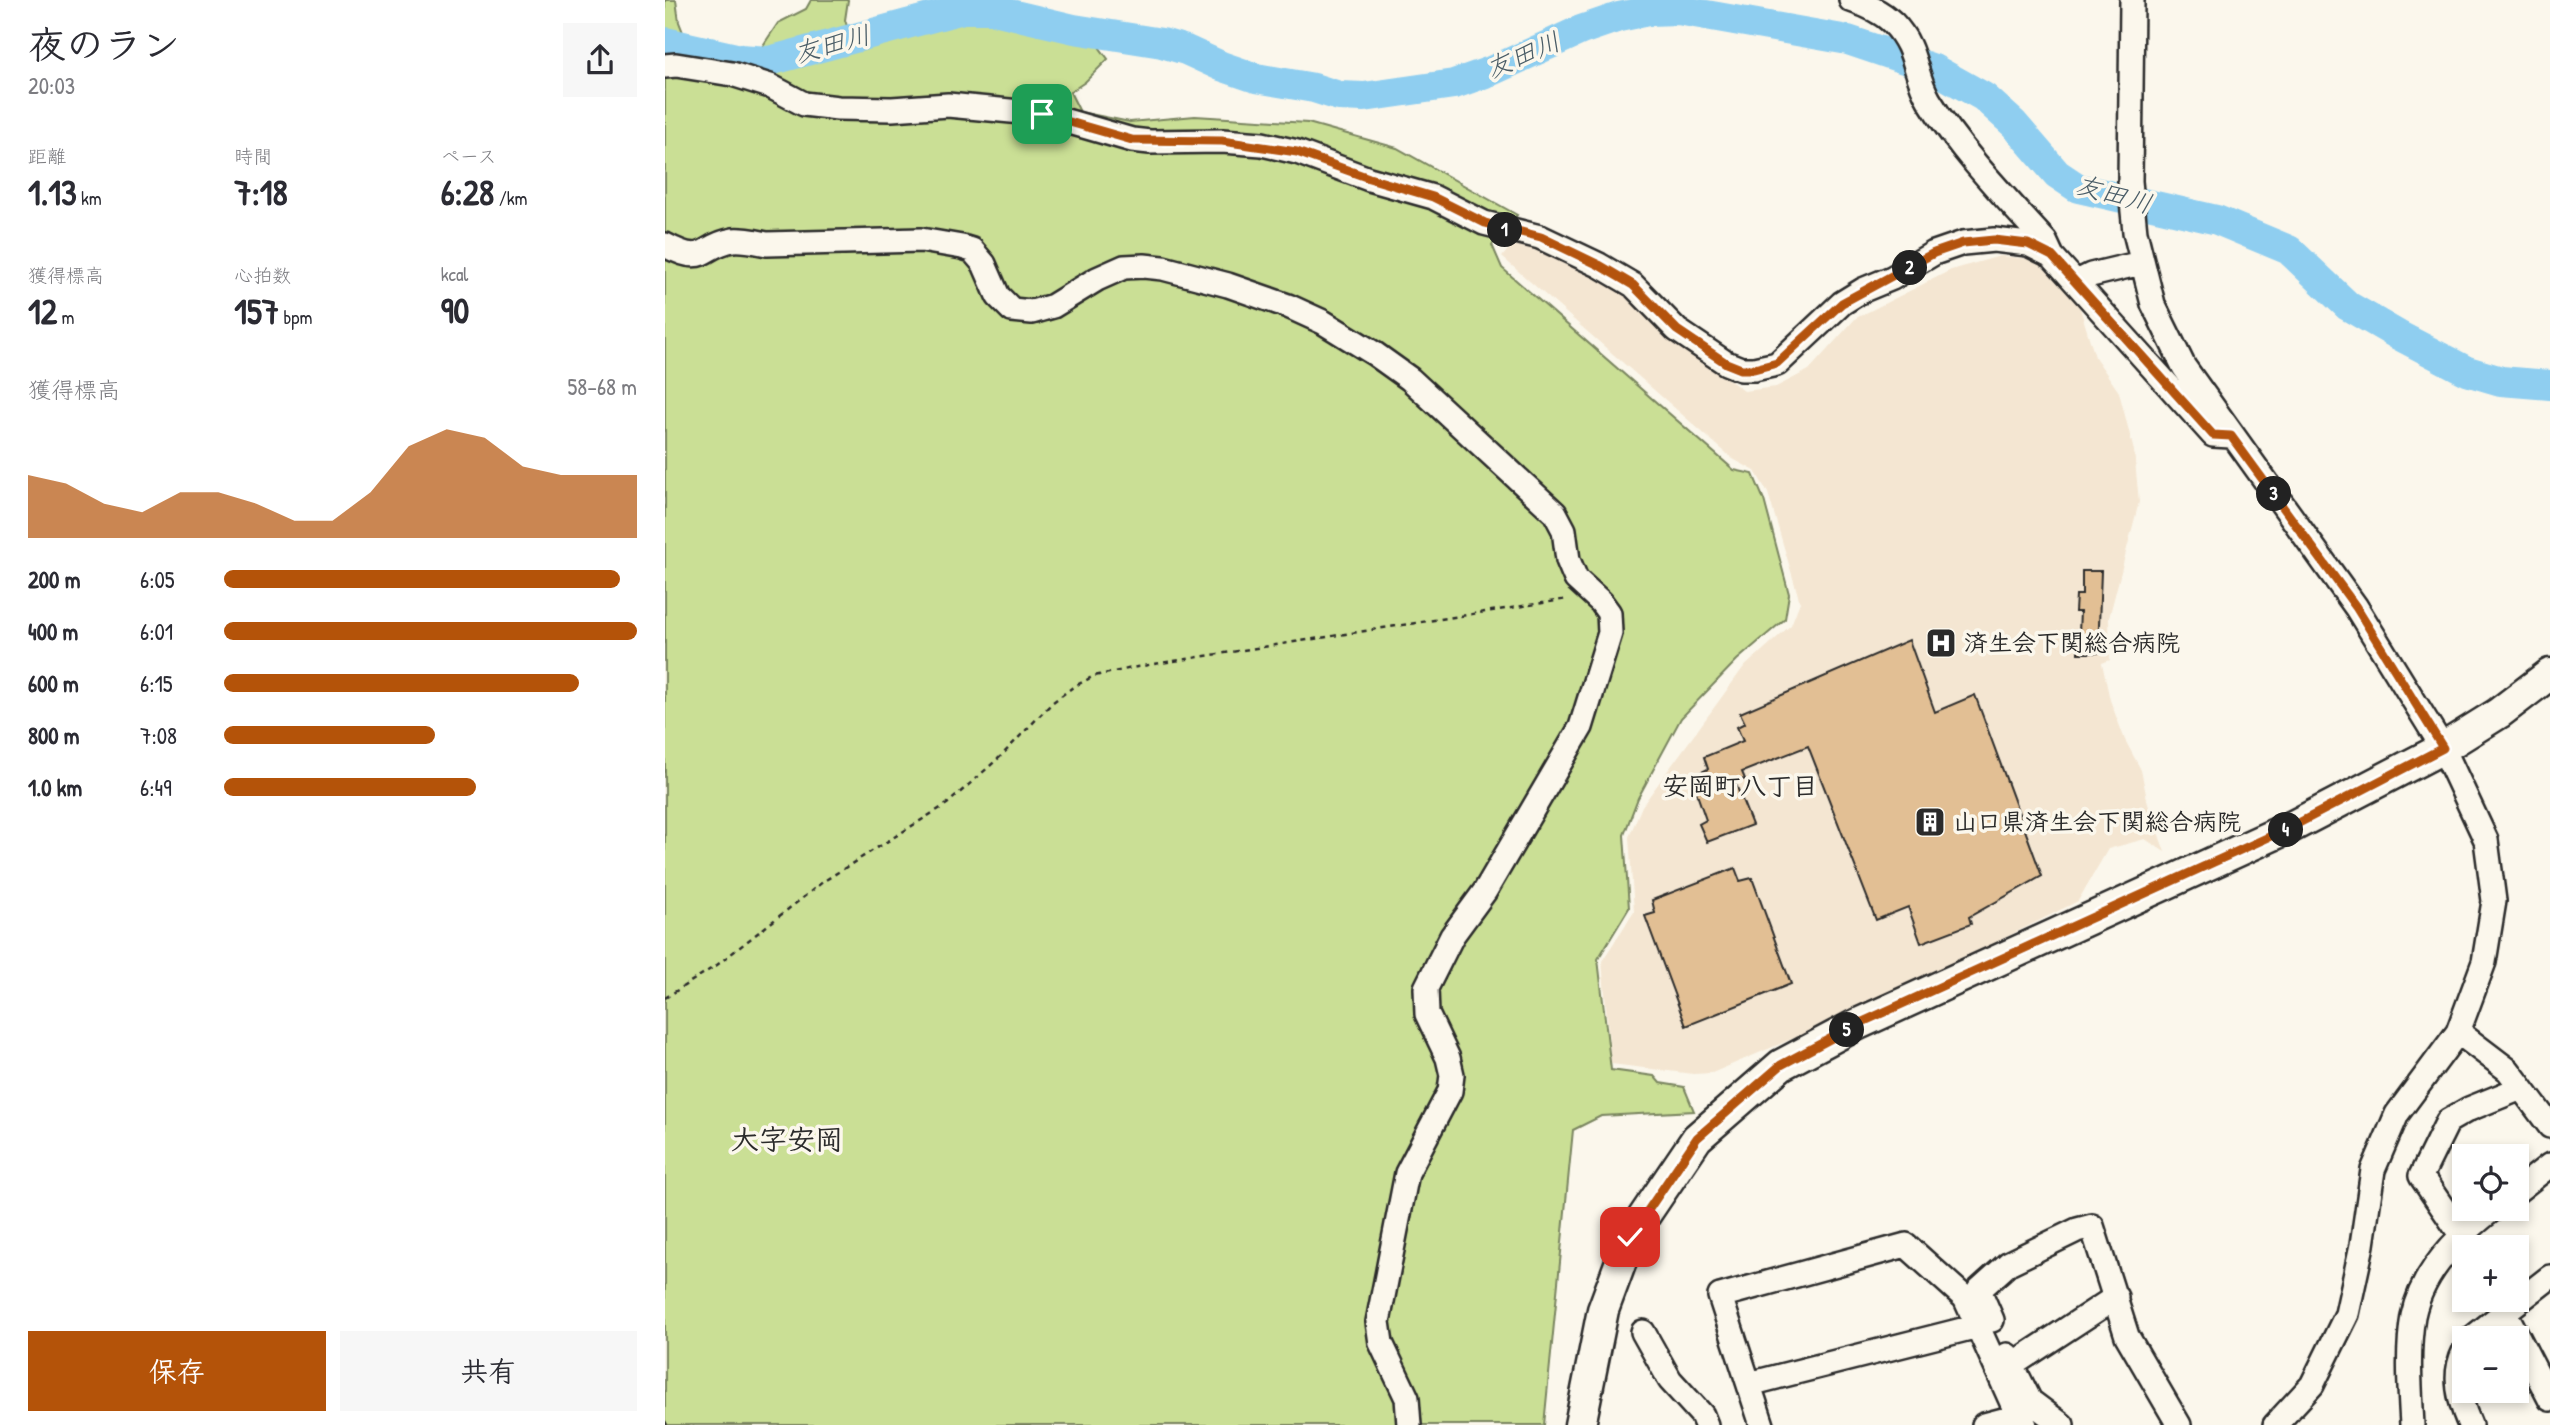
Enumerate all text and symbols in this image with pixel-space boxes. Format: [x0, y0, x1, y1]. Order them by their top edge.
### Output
water label: 友田川 [790, 17, 874, 71]
text: 夜のラン [28, 18, 180, 70]
button: share [563, 23, 637, 97]
water label: 友田川 [1480, 23, 1566, 86]
text: 20:03 [28, 70, 75, 101]
pin [1012, 84, 1072, 144]
icon: arrive [1023, 95, 1061, 133]
text: 距離 [28, 143, 66, 169]
text: 時間 [234, 143, 272, 169]
text: ペース [441, 143, 497, 169]
water label: 友田川 [2072, 166, 2156, 221]
text: 1.13 [28, 169, 77, 216]
text: 7:18 [234, 169, 288, 216]
text: 6:28 [441, 169, 494, 216]
text: km [77, 185, 102, 211]
text: /km [494, 185, 528, 211]
pin: 1 [1487, 212, 1523, 247]
text: 1 [1501, 216, 1508, 242]
pin: 2 [1893, 250, 1927, 286]
text: 2 [1905, 254, 1914, 280]
text: kcal [441, 261, 468, 287]
text: 獲得標高 [28, 262, 104, 288]
text: 心拍数 [234, 262, 291, 288]
text: 90 [441, 287, 469, 334]
text: 12 [28, 288, 57, 335]
text: 157 [234, 288, 279, 335]
text: m [57, 304, 74, 330]
text: bpm [279, 304, 312, 330]
text: 58–68 m [568, 371, 637, 402]
text: 獲得標高 [28, 374, 120, 405]
pin: 3 [2257, 476, 2291, 512]
text: 3 [2269, 480, 2278, 506]
text: 200 m [28, 564, 80, 595]
text: 6:05 [140, 564, 175, 595]
text: 400 m [28, 616, 78, 647]
text: 6:01 [140, 616, 173, 647]
hospital icon: 済生会下関総合病院 [1924, 626, 1958, 660]
place label: 済生会下関総合病院 [1964, 626, 2180, 658]
text: 600 m [28, 668, 79, 699]
text: 6:15 [140, 668, 173, 699]
text: 800 m [28, 720, 80, 751]
text: 7:08 [140, 720, 177, 751]
district label: 安岡町八丁目 [1662, 768, 1818, 803]
text: 1.0 km [28, 772, 82, 803]
text: 6:49 [140, 772, 172, 803]
building icon: 山口県済生会下関総合病院 [1913, 805, 1947, 839]
place label: 山口県済生会下関総合病院 [1953, 805, 2241, 837]
pin: 4 [2269, 812, 2303, 848]
text: 4 [2282, 816, 2289, 842]
pin: 5 [1829, 1012, 1865, 1048]
text: 5 [1842, 1016, 1851, 1042]
district label: 大字安岡 [731, 1120, 843, 1158]
map controls [2452, 1144, 2529, 1403]
button: locate [2452, 1144, 2529, 1221]
pin [1600, 1207, 1660, 1267]
icon: check [1611, 1218, 1649, 1256]
button: + [2452, 1235, 2529, 1312]
button: − [2452, 1326, 2529, 1403]
button: 保存 [28, 1331, 326, 1411]
button: 共有 [340, 1331, 637, 1411]

